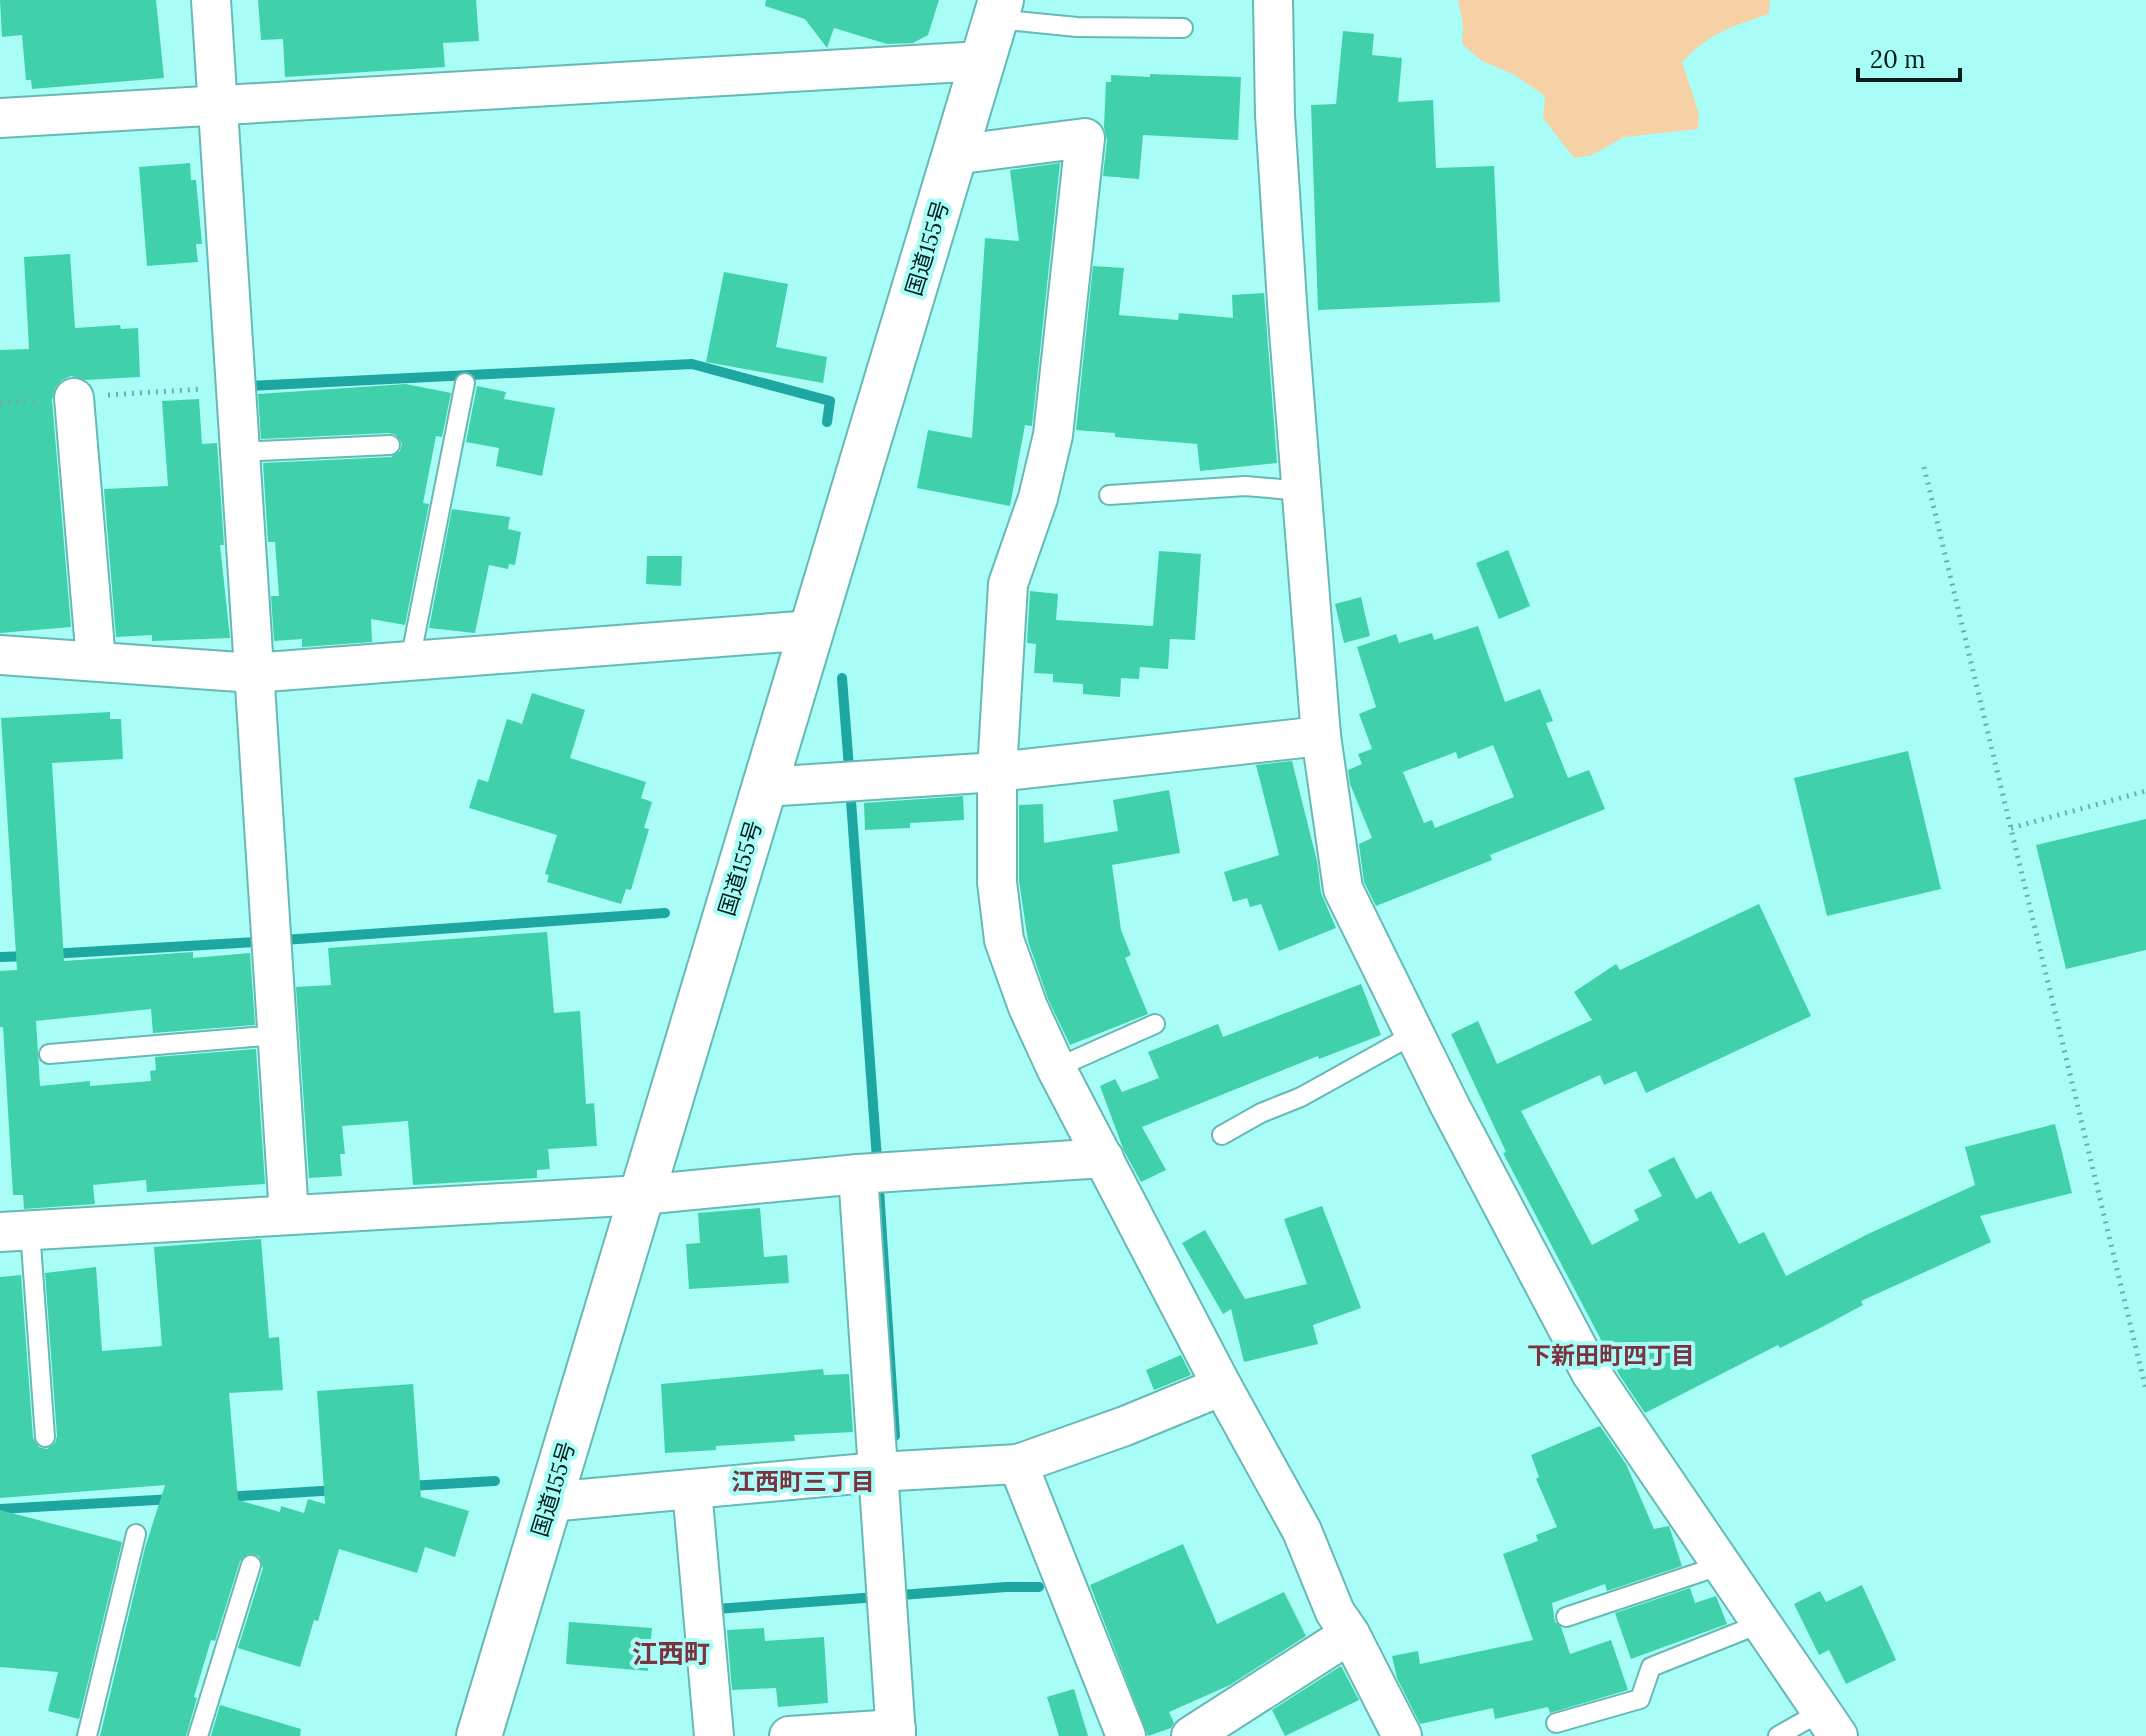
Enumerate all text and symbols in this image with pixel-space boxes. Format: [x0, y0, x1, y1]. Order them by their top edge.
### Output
scale bar [1858, 32, 1960, 82]
text: 20 m [1870, 44, 1926, 75]
street label: 国道155号 [899, 197, 955, 299]
street label: 国道155号 [712, 817, 768, 919]
district label: 下新田町四丁目 [1527, 1340, 1695, 1371]
street label: 国道155号 [525, 1438, 581, 1540]
district label: 江西町三丁目 [731, 1466, 875, 1497]
district label: 江西町 [632, 1637, 710, 1670]

